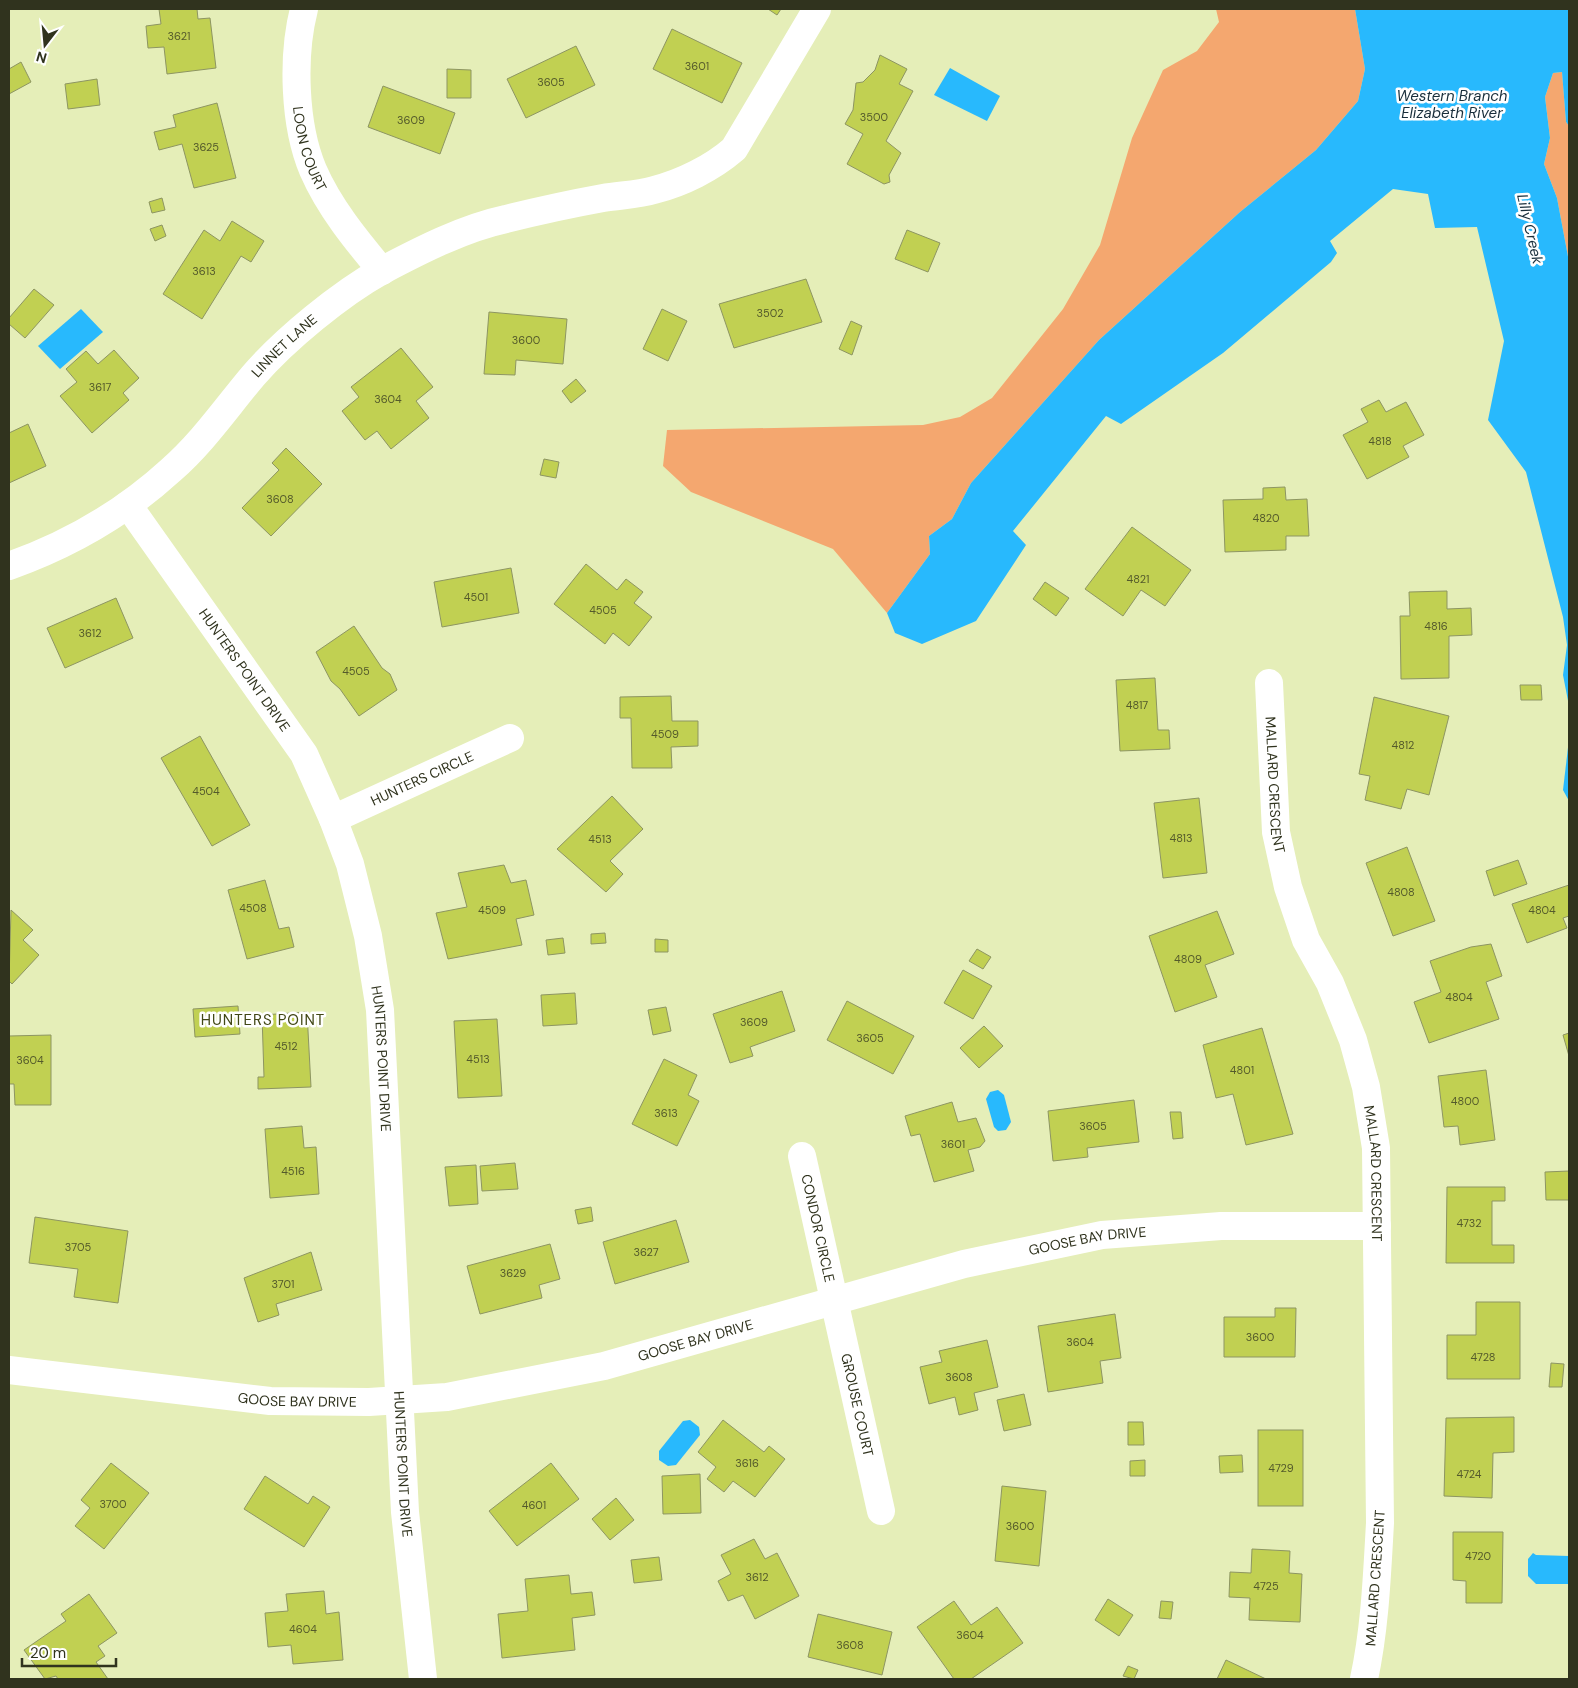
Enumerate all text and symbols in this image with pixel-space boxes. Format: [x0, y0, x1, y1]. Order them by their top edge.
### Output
north arrow [20, 20, 70, 70]
house number: 3621 [168, 29, 190, 43]
text: N [34, 47, 49, 68]
house number: 3601 [685, 59, 709, 73]
house number: 3605 [537, 75, 565, 89]
water label: Western Branch Elizabeth River [1396, 86, 1508, 123]
street label: LOON COURT [289, 105, 331, 194]
house number: 3500 [860, 110, 888, 124]
house number: 3609 [397, 113, 425, 127]
house number: 3625 [193, 140, 219, 154]
water label: Lilly Creek [1512, 192, 1548, 267]
house number: 3613 [192, 264, 216, 278]
house number: 3502 [757, 306, 783, 320]
street label: LINNET LANE [247, 310, 321, 381]
house number: 3600 [512, 333, 540, 347]
house number: 3617 [89, 380, 111, 394]
house number: 3604 [374, 392, 402, 406]
house number: 4818 [1368, 434, 1392, 448]
house number: 3608 [266, 492, 294, 506]
house number: 4820 [1253, 511, 1279, 525]
house number: 4821 [1127, 572, 1149, 586]
house number: 4501 [464, 590, 488, 604]
house number: 4505 [589, 603, 617, 617]
street label: HUNTERS POINT DRIVE [195, 605, 294, 735]
house number: 4816 [1424, 619, 1448, 633]
house number: 3612 [78, 626, 102, 640]
house number: 4505 [342, 664, 370, 678]
house number: 4817 [1126, 698, 1148, 712]
street label: MALLARD CRESCENT [1262, 716, 1289, 855]
house number: 4509 [651, 727, 679, 741]
house number: 4812 [1392, 738, 1414, 752]
street label: HUNTERS CIRCLE [368, 747, 477, 810]
house number: 4504 [192, 784, 220, 798]
house number: 4813 [1169, 831, 1193, 845]
house number: 4513 [588, 832, 612, 846]
house number: 4808 [1387, 885, 1415, 899]
house number: 4508 [239, 901, 267, 915]
house number: 4509 [478, 903, 506, 917]
house number: 4804 [1528, 903, 1556, 917]
house number: 4809 [1174, 952, 1202, 966]
street label: HUNTERS POINT DRIVE [367, 984, 395, 1132]
house number: 4804 [1445, 990, 1473, 1004]
district label: HUNTERS POINT [201, 1010, 325, 1030]
house number: 3609 [740, 1015, 768, 1029]
house number: 3605 [856, 1031, 884, 1045]
house number: 4512 [274, 1039, 298, 1053]
house number: 4513 [466, 1052, 490, 1066]
house number: 3604 [16, 1053, 44, 1067]
house number: 4801 [1230, 1063, 1254, 1077]
house number: 4800 [1451, 1094, 1479, 1108]
street label: MALLARD CRESCENT [1360, 1104, 1386, 1242]
house number: 3613 [654, 1106, 678, 1120]
house number: 3605 [1079, 1119, 1107, 1133]
house number: 3601 [941, 1137, 965, 1151]
house number: 4516 [281, 1164, 305, 1178]
street label: CONDOR CIRCLE [797, 1173, 839, 1284]
house number: 4732 [1456, 1216, 1482, 1230]
street label: GOOSE BAY DRIVE [1027, 1223, 1147, 1259]
house number: 3705 [65, 1240, 91, 1254]
house number: 3627 [633, 1245, 659, 1259]
house number: 3629 [500, 1266, 526, 1280]
house number: 3701 [272, 1277, 295, 1291]
street label: GOOSE BAY DRIVE [636, 1315, 755, 1365]
house number: 3600 [1246, 1330, 1274, 1344]
house number: 3604 [1066, 1335, 1094, 1349]
house number: 4728 [1470, 1350, 1496, 1364]
street label: GROUSE COURT [837, 1352, 878, 1458]
house number: 3608 [945, 1370, 973, 1384]
street label: GOOSE BAY DRIVE [237, 1388, 357, 1411]
street label: HUNTERS POINT DRIVE [390, 1390, 417, 1538]
house number: 3616 [735, 1456, 759, 1470]
house number: 4729 [1268, 1461, 1294, 1475]
house number: 4724 [1456, 1467, 1482, 1481]
house number: 3700 [99, 1497, 127, 1511]
house number: 4601 [522, 1498, 546, 1512]
street label: MALLARD CRESCENT [1361, 1509, 1389, 1647]
house number: 3600 [1006, 1519, 1034, 1533]
house number: 4720 [1465, 1549, 1491, 1563]
house number: 3612 [745, 1570, 769, 1584]
house number: 4725 [1253, 1579, 1279, 1593]
house number: 4604 [289, 1622, 317, 1636]
house number: 3604 [956, 1628, 984, 1642]
scale bar [22, 1636, 116, 1668]
house number: 3608 [836, 1638, 864, 1652]
text: 20 m [30, 1643, 66, 1663]

